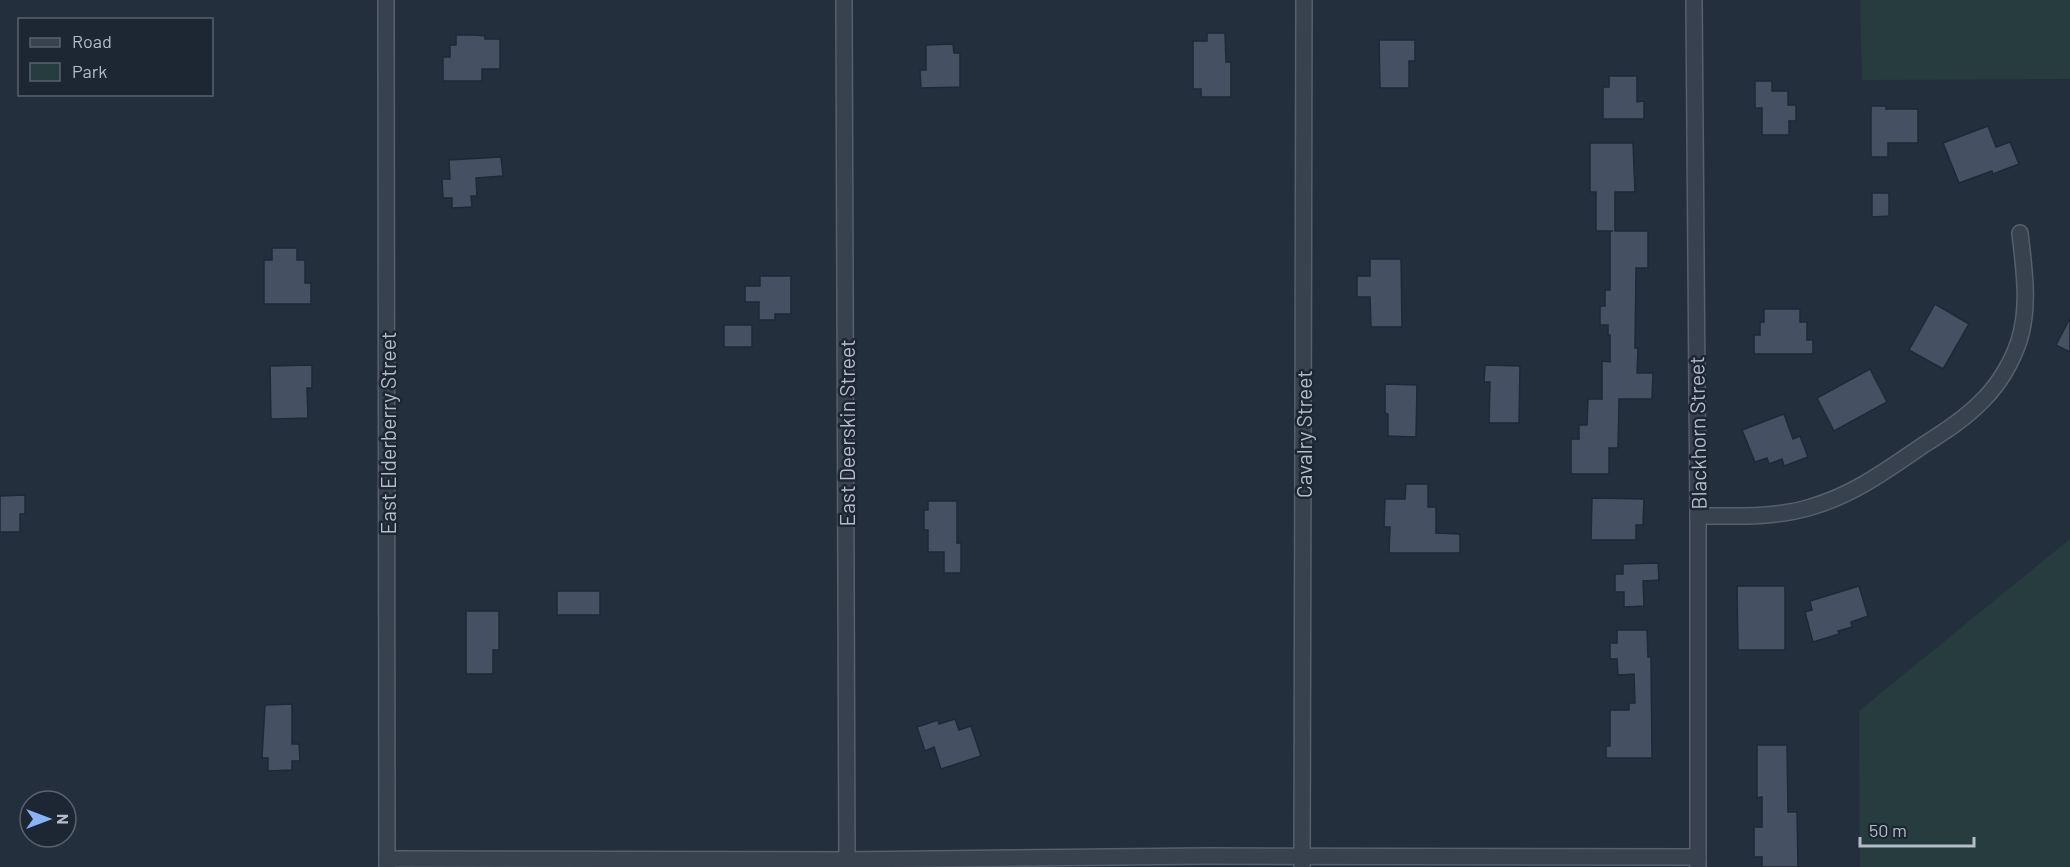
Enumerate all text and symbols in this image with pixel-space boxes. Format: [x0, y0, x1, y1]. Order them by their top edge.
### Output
legend [18, 18, 213, 96]
text: Road [72, 30, 112, 52]
text: Park [72, 60, 107, 82]
street label: East Elderberry Street [375, 332, 400, 534]
street label: East Deerskin Street [834, 339, 859, 527]
street label: Blackhorn Street [1683, 356, 1711, 510]
street label: Cavalry Street [1291, 370, 1316, 498]
north arrow [18, 789, 78, 849]
scale bar [1860, 810, 1974, 848]
text: N [54, 814, 73, 824]
text: 50 m [1869, 819, 1907, 841]

